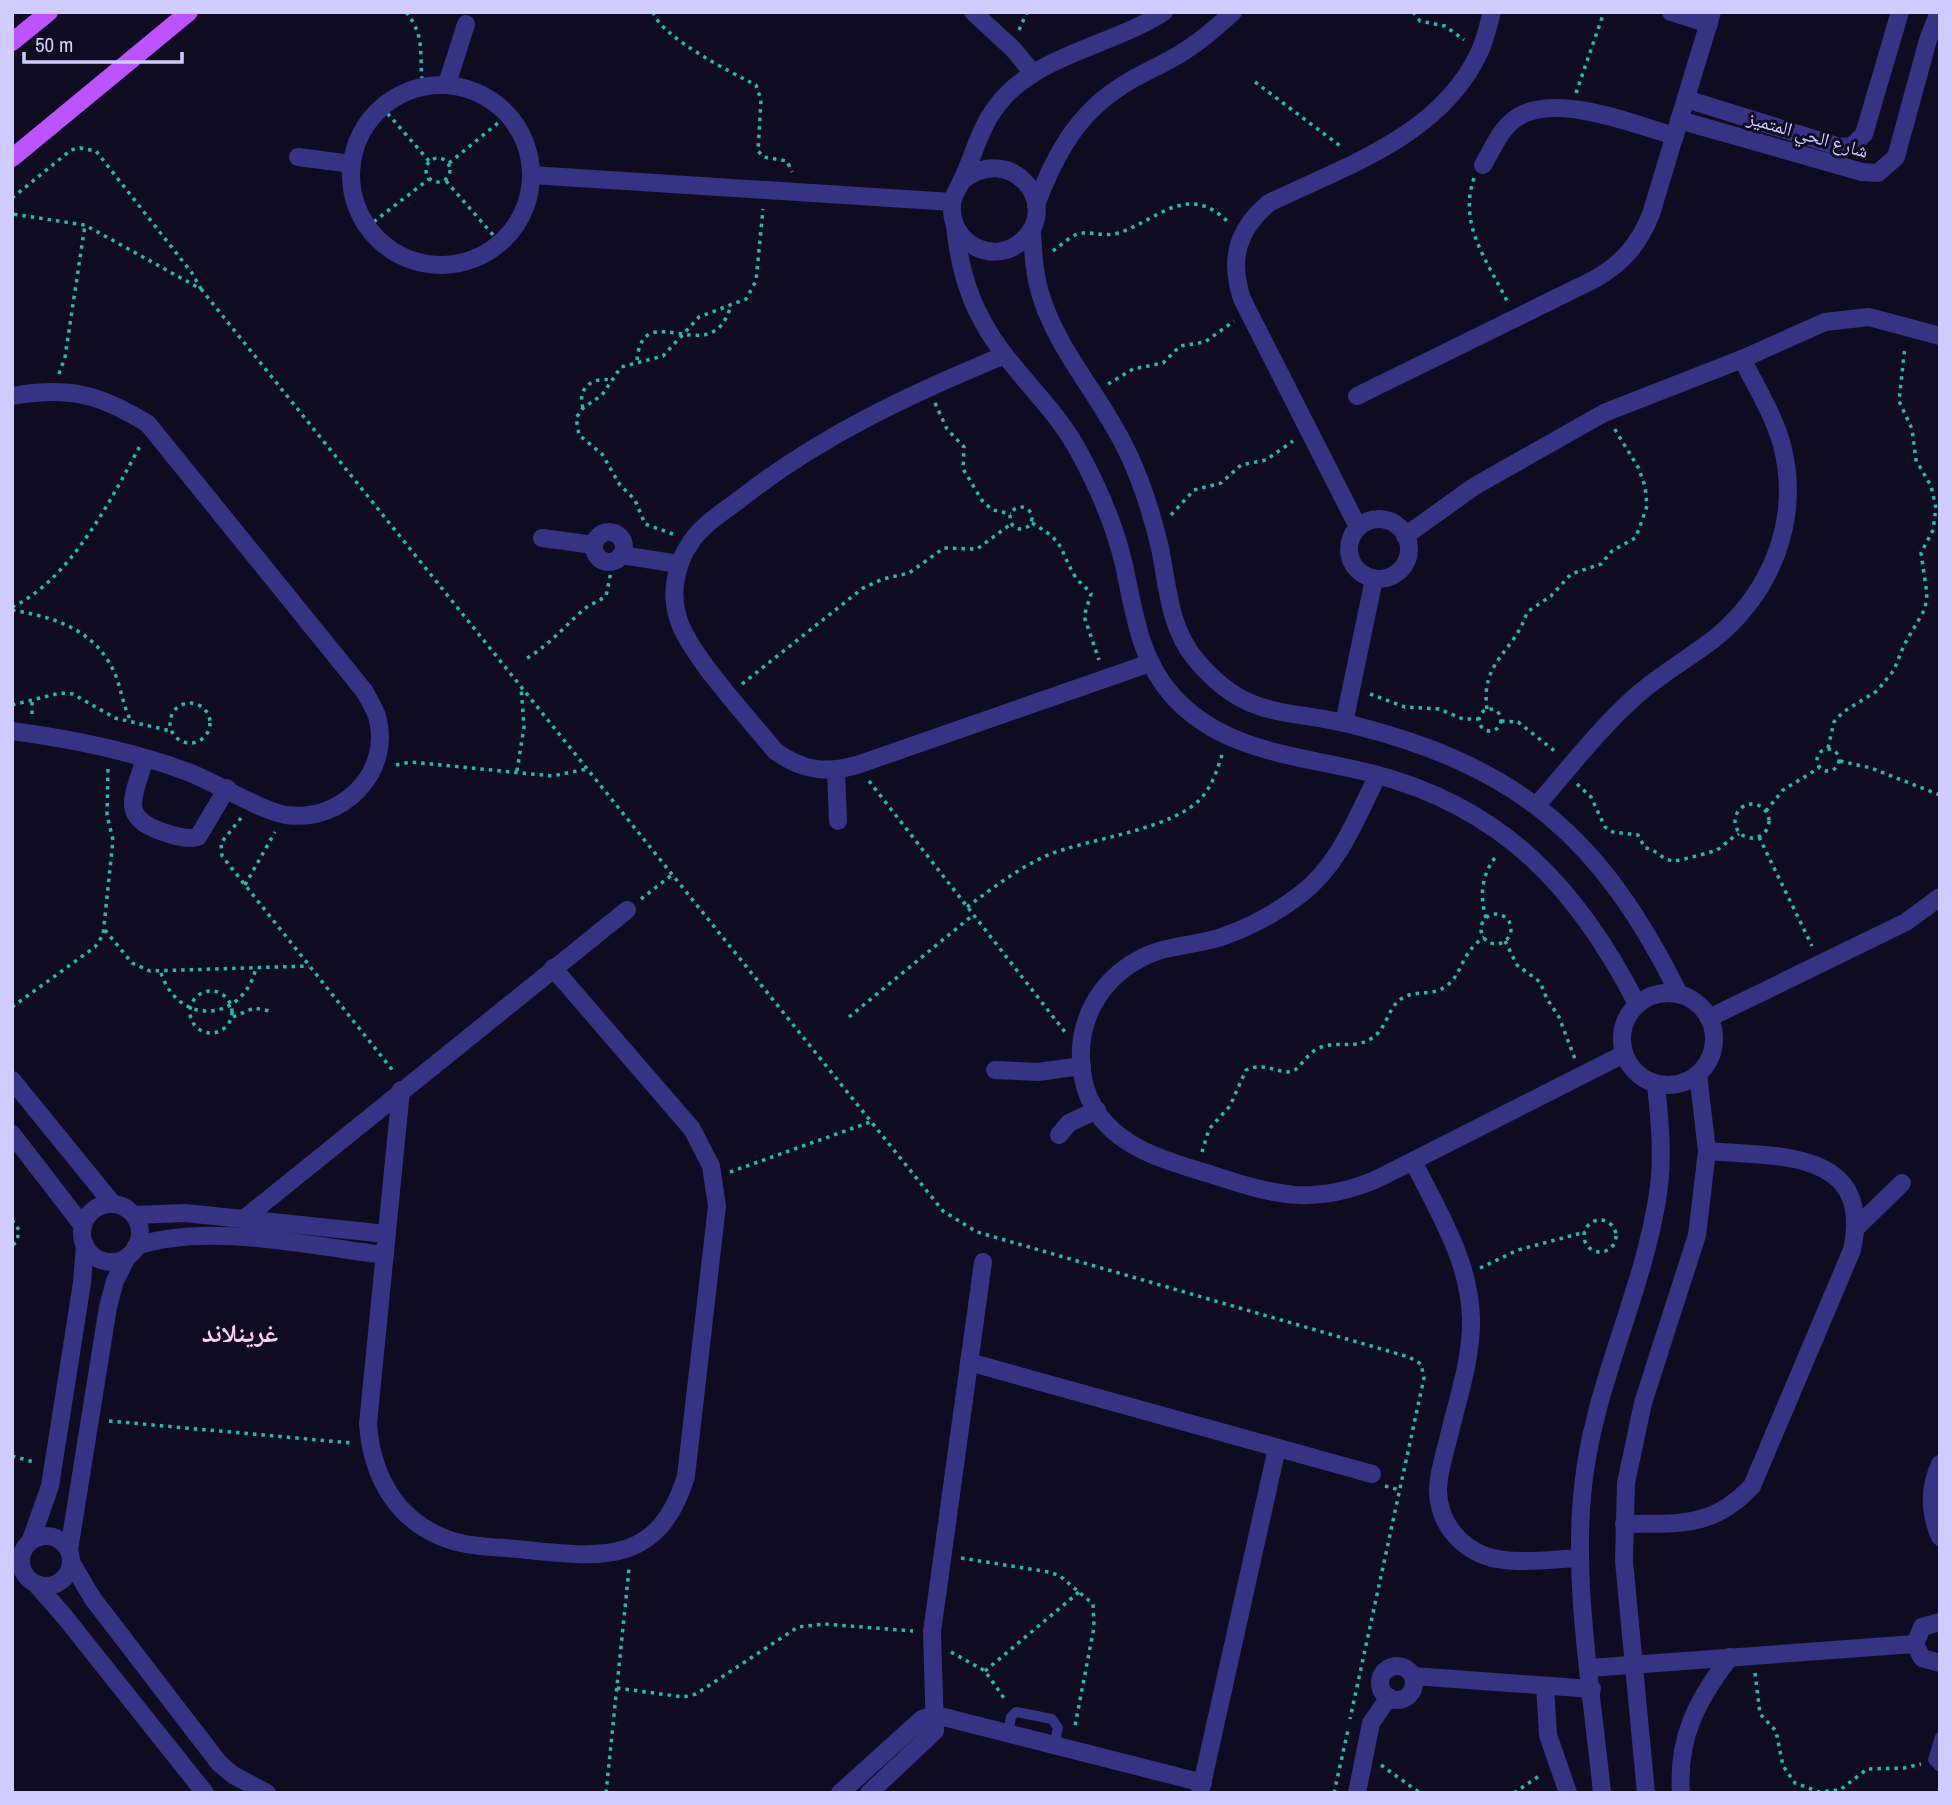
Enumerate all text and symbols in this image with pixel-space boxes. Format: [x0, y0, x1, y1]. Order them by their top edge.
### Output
scale bar [24, 21, 182, 65]
text: 50 m [35, 30, 73, 59]
street label: شارع الحي المتميز [1743, 104, 1871, 166]
district label: غرينلاند [202, 1315, 278, 1350]

